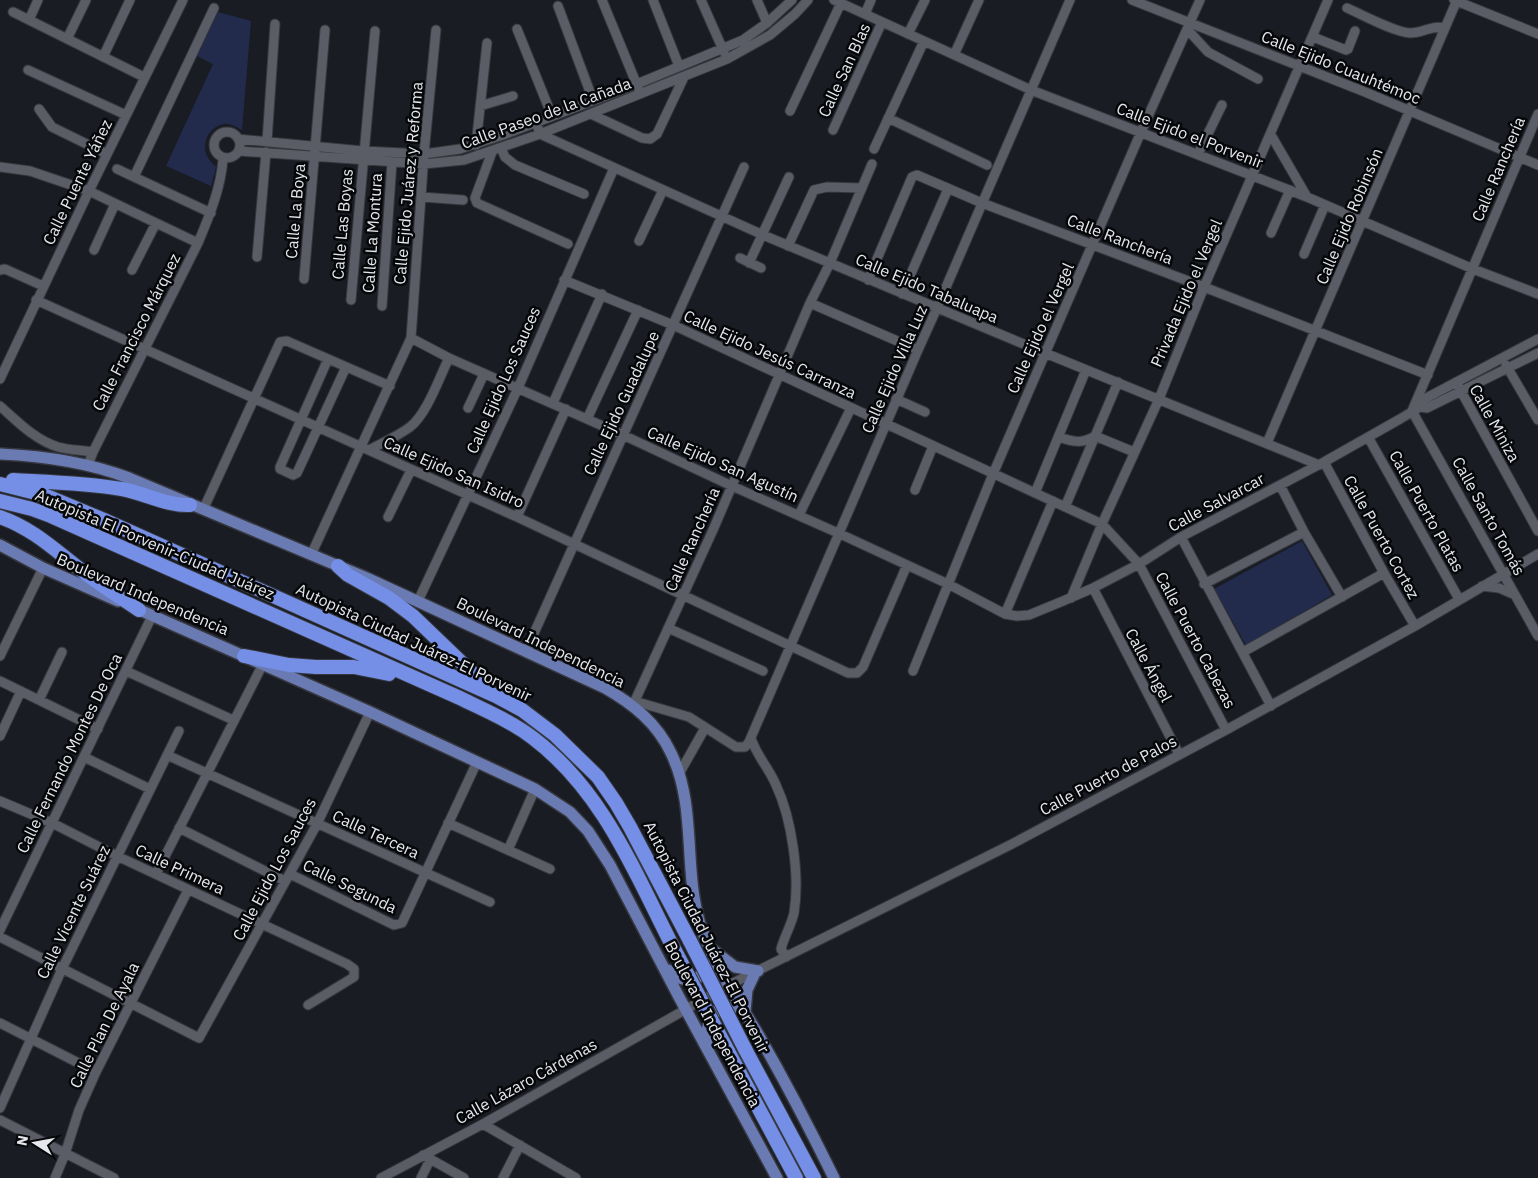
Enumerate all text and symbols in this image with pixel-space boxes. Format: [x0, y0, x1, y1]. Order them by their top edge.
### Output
street label: Calle San Blas [813, 20, 875, 120]
street label: Calle Ejido Cuauhtémoc [1258, 26, 1424, 108]
street label: Calle Paseo de la Cañada [458, 73, 634, 153]
street label: Calle Ejido Juárez y Reforma [389, 80, 427, 285]
street label: Calle Ejido el Porvenir [1114, 98, 1266, 172]
street label: Calle Ranchería [1467, 113, 1529, 224]
street label: Calle Puente Yáñez [38, 116, 116, 248]
street label: Calle Ejido Robinsón [1311, 145, 1387, 287]
street label: Calle La Boya [281, 162, 309, 260]
street label: Calle Las Boyas [327, 168, 357, 280]
street label: Calle La Montura [358, 172, 386, 294]
street label: Calle Ranchería [1064, 210, 1176, 269]
street label: Privada Ejido el Vergel [1146, 216, 1226, 370]
street label: Calle Ejido Tabaluapa [853, 249, 1002, 327]
street label: Calle Francisco Márquez [88, 250, 184, 414]
street label: Calle Ejido el Vergel [1002, 260, 1078, 396]
street label: Calle Ejido Villa Luz [857, 302, 931, 436]
street label: Calle Ejido Los Sauces [462, 303, 544, 457]
street label: Calle Ejido Jesús Carranza [681, 305, 860, 403]
street label: Calle Ejido Guadalupe [579, 327, 663, 478]
street label: Calle Miniza [1465, 381, 1525, 466]
street label: Calle Ejido San Agustín [644, 422, 802, 506]
street label: Calle Ejido San Isidro [381, 432, 528, 512]
street label: Calle Puerto Platas [1385, 447, 1469, 575]
street label: Calle Santo Tomás [1448, 453, 1530, 579]
street label: Calle Salvarcar [1164, 468, 1268, 536]
street label: Calle Puerto Cortez [1340, 472, 1424, 602]
street label: Calle Ranchería [660, 483, 724, 594]
street label: Autopista El Porvenir-Ciudad Juárez [32, 484, 278, 604]
street label: Boulevard Independencia [54, 549, 232, 640]
street label: Calle Puerto Cabezas [1152, 568, 1240, 712]
street label: Autopista Ciudad Juárez-El Porvenir [293, 578, 535, 706]
street label: Boulevard Independencia [453, 592, 629, 692]
street label: Calle Ángel [1121, 624, 1178, 705]
street label: Calle Fernando Montes De Oca [12, 649, 126, 856]
street label: Calle Puerto de Palos [1036, 730, 1180, 820]
street label: Calle Ejido Los Sauces [228, 794, 320, 944]
street label: Calle Tercera [329, 805, 423, 863]
street label: Autopista Ciudad Juárez-El Porvenir [640, 818, 774, 1056]
street label: Calle Primera [132, 840, 228, 899]
street label: Calle Vicente Suárez [32, 842, 114, 982]
street label: Calle Segunda [300, 855, 401, 918]
street label: Boulevard Independencia [661, 938, 765, 1111]
street label: Calle Plan De Ayala [65, 958, 143, 1091]
street label: Calle Lázaro Cárdenas [452, 1034, 600, 1128]
north arrow [10, 1118, 60, 1168]
text: N [12, 1134, 32, 1147]

